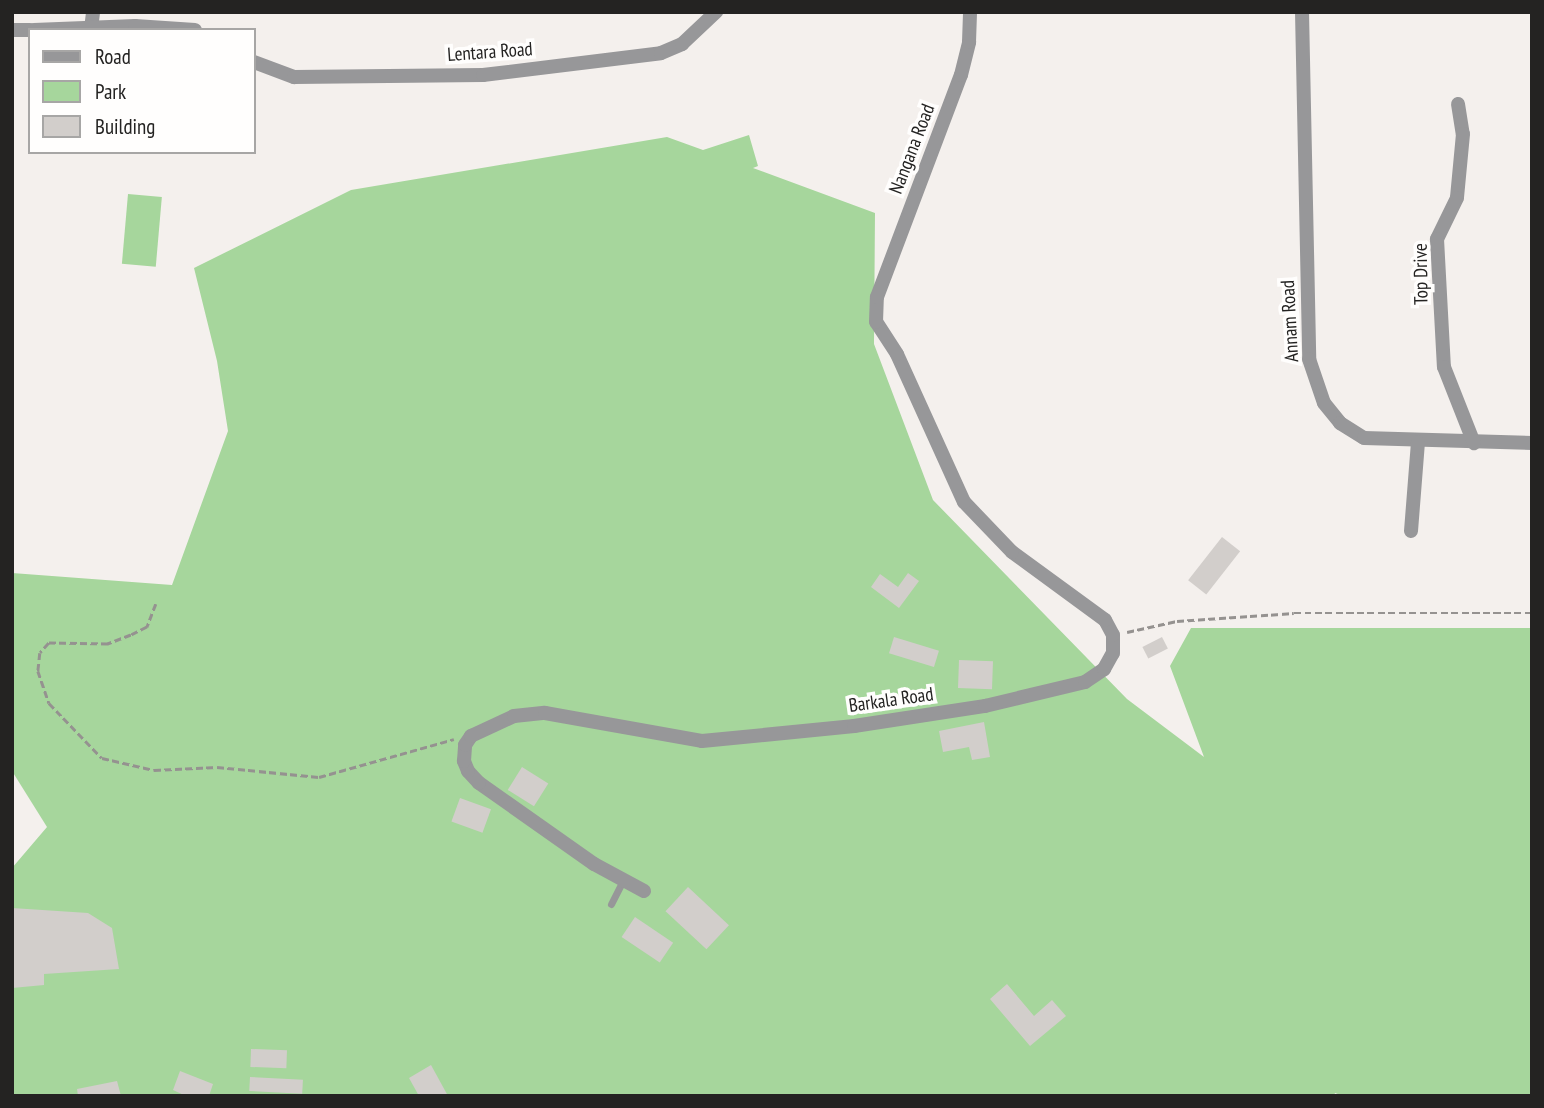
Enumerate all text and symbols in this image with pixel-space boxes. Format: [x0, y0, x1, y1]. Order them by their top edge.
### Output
legend [28, 28, 256, 154]
street label: Lentara Road [447, 38, 533, 66]
text: Road [95, 43, 131, 70]
text: Park [95, 78, 126, 105]
street label: Nangana Road [884, 101, 940, 197]
text: Building [95, 113, 155, 140]
street label: Top Drive [1409, 243, 1433, 305]
street label: Annam Road [1276, 279, 1304, 363]
street label: Barkala Road [847, 683, 935, 717]

